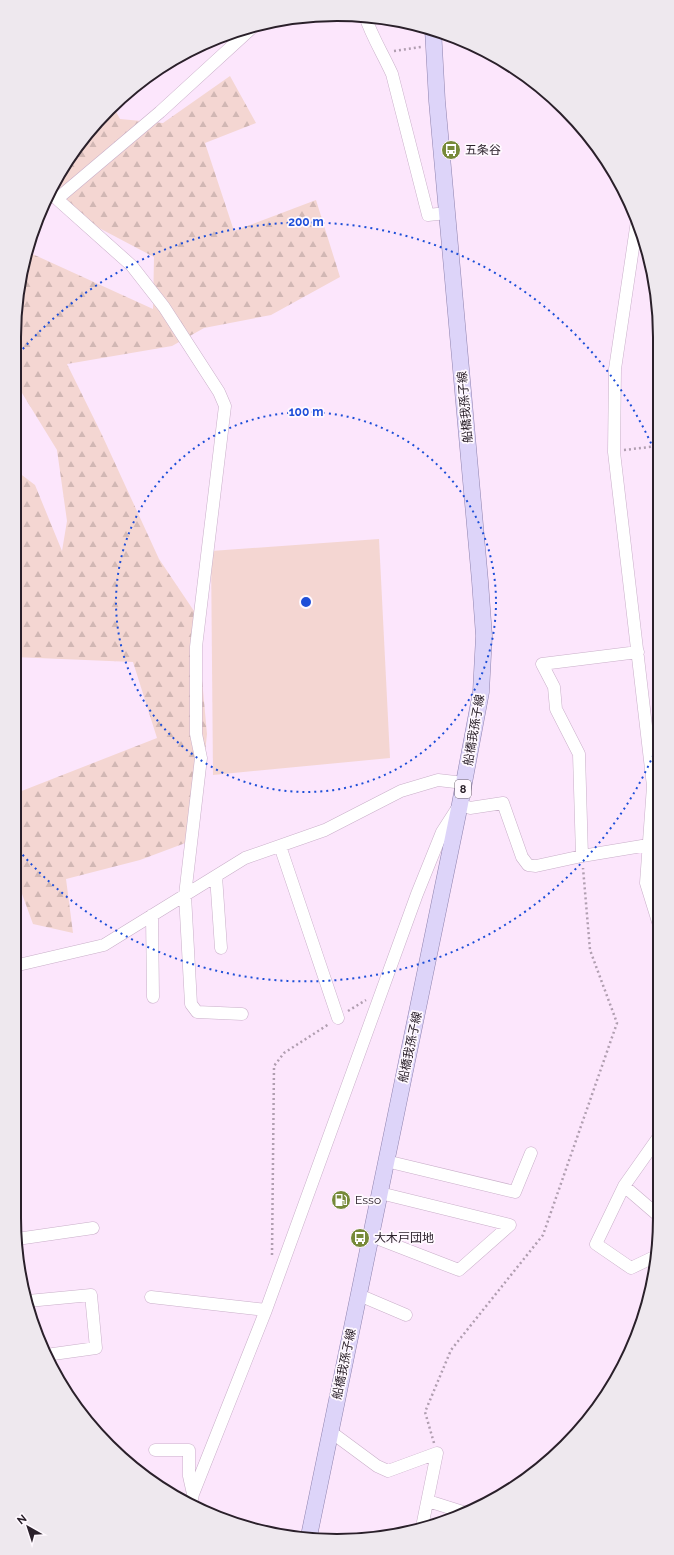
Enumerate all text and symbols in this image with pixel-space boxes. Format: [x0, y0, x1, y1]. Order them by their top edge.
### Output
bus stop icon: 五条谷 [440, 139, 462, 161]
place label: 五条谷 [465, 143, 501, 157]
text: 200 m [288, 215, 324, 229]
street label: 船橋我孫子線 [455, 371, 475, 443]
text: 100 m [289, 405, 323, 419]
centre of rings [299, 595, 313, 609]
street label: 船橋我孫子線 [461, 693, 487, 767]
road number: 8 [455, 780, 471, 798]
street label: 船橋我孫子線 [396, 1010, 424, 1084]
fuel station icon: Esso [330, 1189, 352, 1211]
place label: Esso [355, 1193, 381, 1207]
bus stop icon: 大木戸団地 [349, 1227, 371, 1249]
place label: 大木戸団地 [374, 1231, 434, 1245]
street label: 船橋我孫子線 [330, 1327, 358, 1401]
north arrow [8, 1507, 48, 1547]
text: N [15, 1512, 29, 1527]

